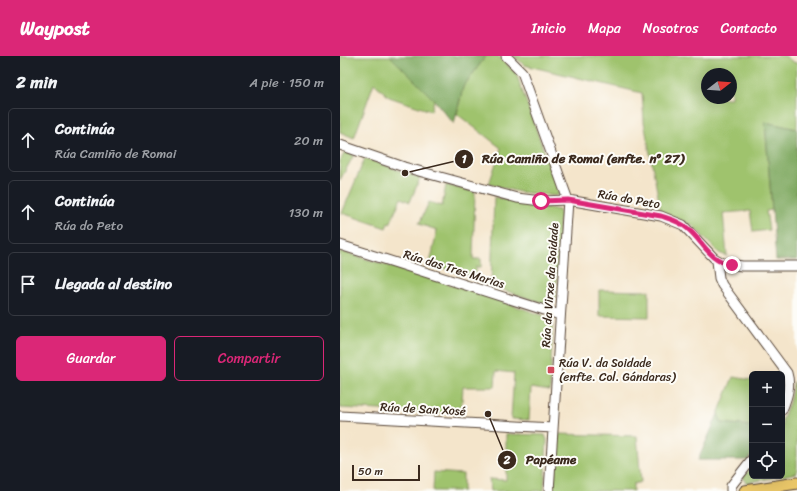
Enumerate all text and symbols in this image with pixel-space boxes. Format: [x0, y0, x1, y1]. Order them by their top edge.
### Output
text: Waypost [20, 12, 90, 45]
text: Inicio [531, 16, 566, 41]
text: Mapa [588, 16, 621, 41]
text: Nosotros [643, 16, 698, 41]
text: Contacto [720, 16, 777, 41]
text: 2 min [16, 67, 57, 97]
north arrow [701, 68, 737, 104]
text: A pie · 150 m [250, 71, 324, 94]
text: Continúa [55, 116, 114, 142]
icon: ahead [17, 129, 39, 151]
text: 20 m [294, 129, 323, 152]
text: Rúa Camiño de Romai [55, 142, 176, 165]
callout: Rúa Camiño de Romai (enfte. nº 27) [454, 146, 692, 171]
text: Rúa Camiño de Romai (enfte. nº 27) [481, 147, 686, 170]
text: 1 [461, 148, 467, 170]
street label: Rúa do Peto [596, 183, 662, 215]
text: Continúa [55, 188, 114, 214]
route start [532, 192, 550, 210]
icon: ahead [17, 201, 39, 223]
text: 130 m [289, 201, 323, 224]
text: Rúa do Peto [55, 214, 123, 237]
street label: Rúa da Virxe da Soidade [535, 222, 565, 348]
street label: Rúa das Tres Marias [401, 243, 507, 295]
route end [723, 256, 741, 274]
text: Llegada al destino [55, 271, 172, 297]
icon: arrive [17, 273, 39, 295]
button: Guardar [16, 336, 166, 381]
button: Compartir [174, 336, 324, 381]
place label: Rúa V. da Soidade (enfte. Col. Gándaras) [559, 352, 676, 388]
marker: Rúa V. da Soidade (enfte. Col. Gándaras) [546, 365, 556, 375]
map controls [749, 371, 785, 479]
button: + [749, 371, 785, 407]
street label: Rúa de San Xosé [380, 396, 466, 422]
button: − [749, 407, 785, 443]
button: locate [749, 443, 785, 479]
callout: Papéame [497, 447, 584, 472]
text: Papéame [526, 448, 577, 471]
text: 2 [503, 449, 511, 471]
text: 50 m [358, 462, 383, 481]
scale bar [352, 463, 420, 482]

